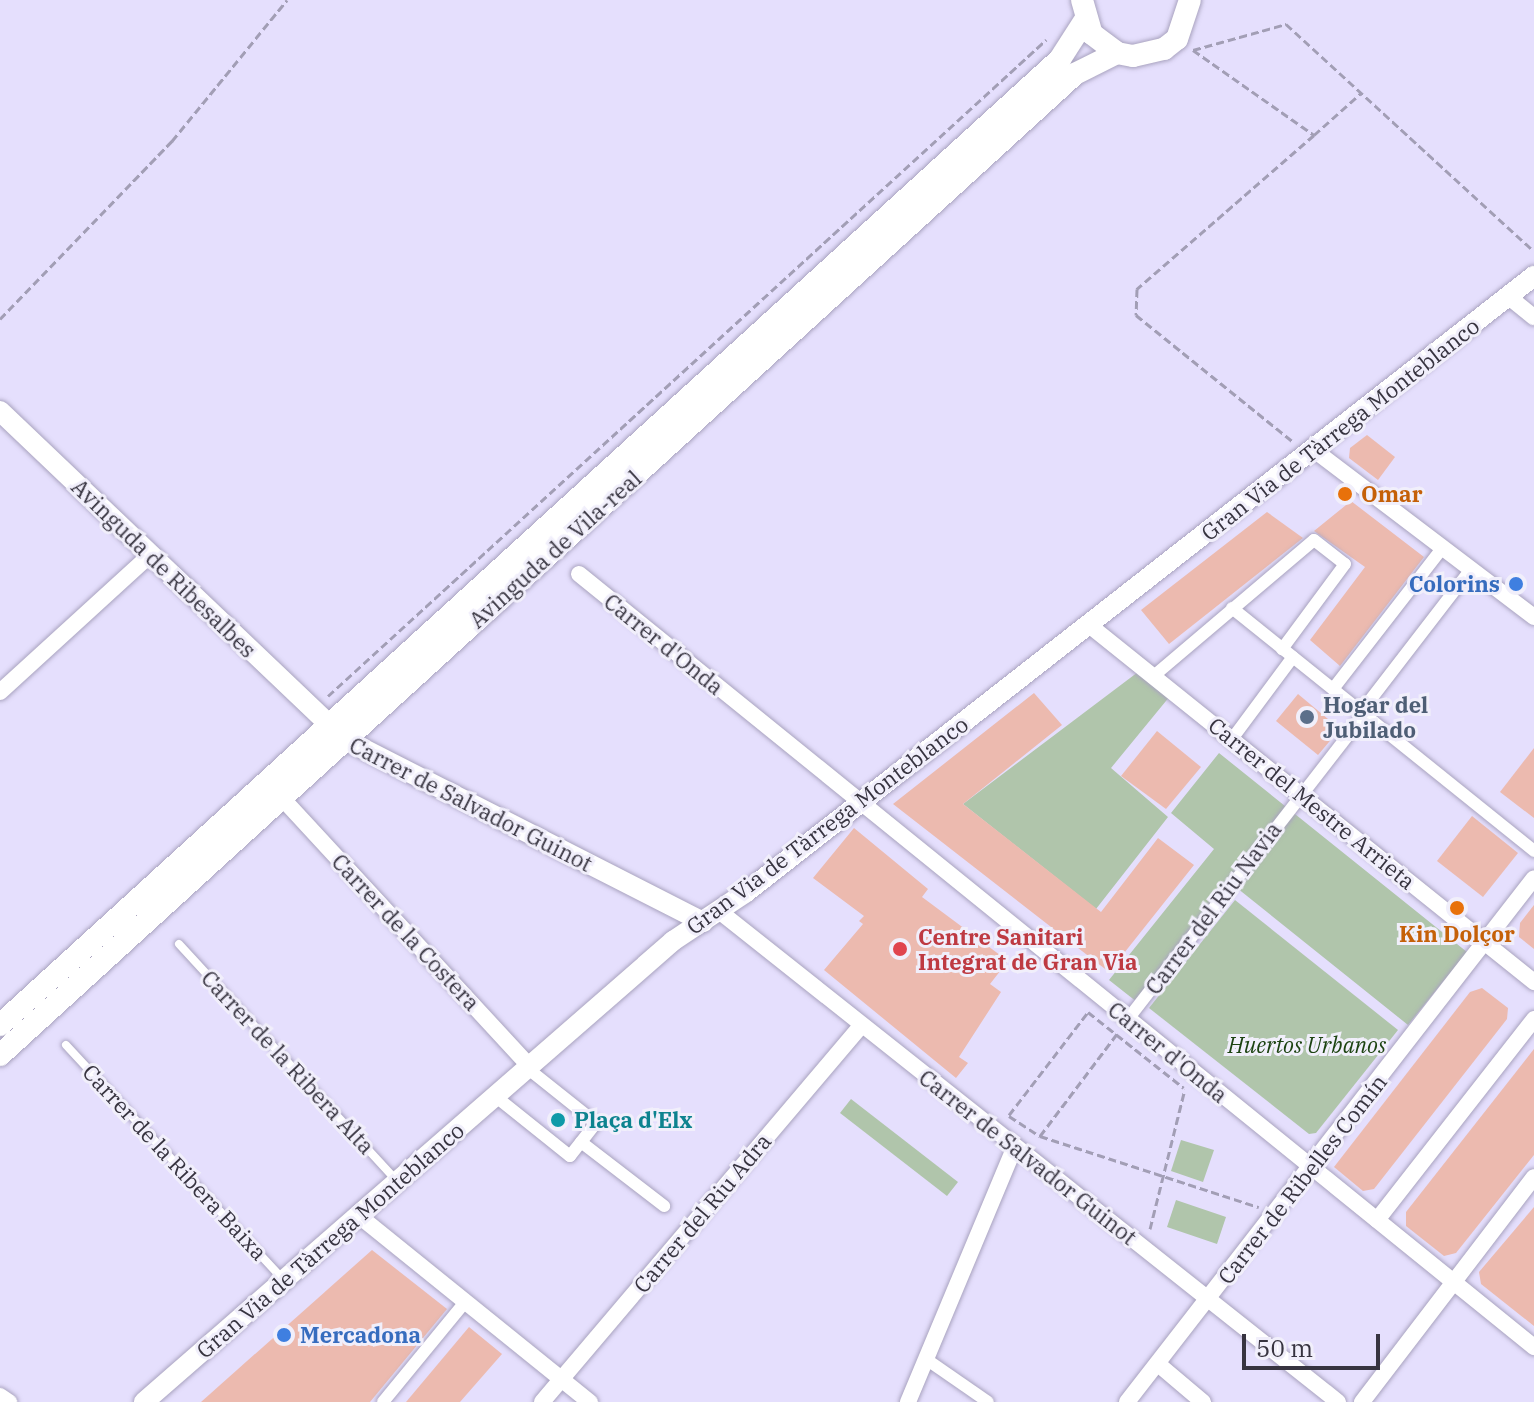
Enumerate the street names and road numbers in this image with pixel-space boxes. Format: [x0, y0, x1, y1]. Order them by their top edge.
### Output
street label: Gran Via de Tàrrega Monteblanco [1196, 312, 1484, 546]
street label: Avinguda de Vila-real [464, 465, 646, 633]
street label: Avinguda de Ribesalbes [66, 473, 262, 663]
street label: Carrer d'Onda [599, 588, 729, 700]
street label: Gran Via de Tàrrega Monteblanco [681, 710, 973, 940]
street label: Carrer del Mestre Arrieta [1203, 712, 1421, 894]
street label: Carrer de Salvador Guinot [345, 731, 597, 877]
street label: Carrer del Riu Navia [1140, 817, 1286, 999]
street label: Carrer de la Costera [327, 848, 485, 1016]
street label: Carrer de la Ribera Alta [196, 965, 380, 1159]
street label: Carrer d'Onda [1103, 996, 1233, 1108]
street label: Carrer de la Ribera Baixa [77, 1059, 273, 1265]
street label: Carrer de Salvador Guinot [914, 1064, 1142, 1250]
street label: Carrer de Ribelles Comín [1212, 1069, 1392, 1289]
street label: Gran Via de Tàrrega Monteblanco [191, 1117, 469, 1363]
street label: Carrer del Riu Adra [628, 1128, 776, 1298]

